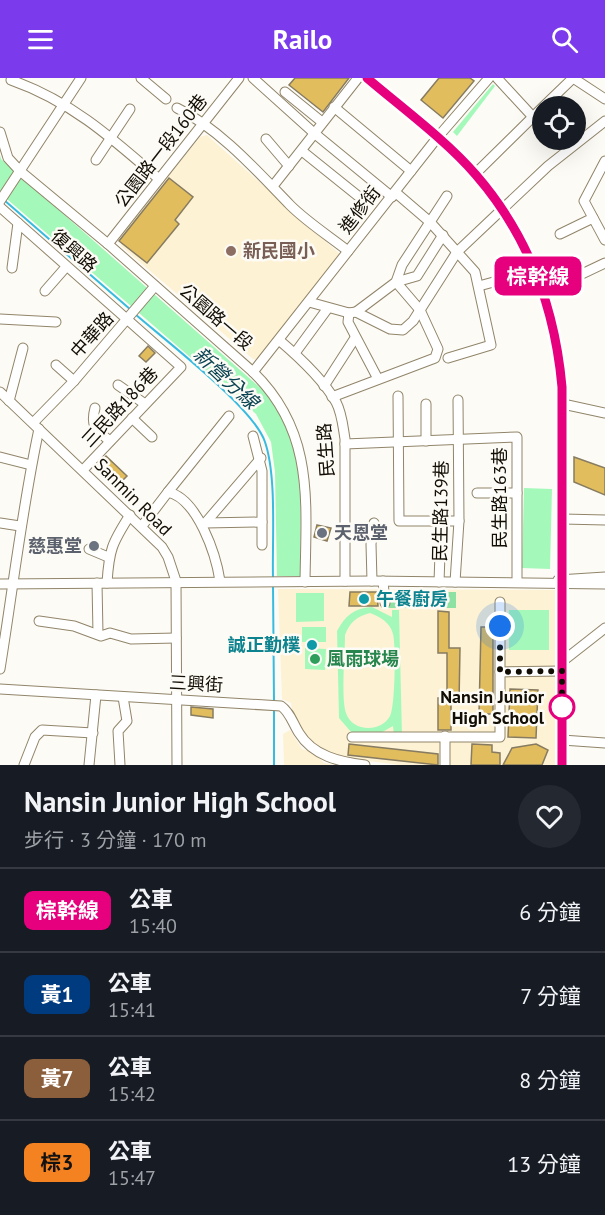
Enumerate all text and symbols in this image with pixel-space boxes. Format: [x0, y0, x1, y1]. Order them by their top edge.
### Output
text: Railo [273, 22, 332, 56]
icon: menu [24, 23, 57, 56]
icon: search [548, 23, 581, 56]
street label: 公園路一段160巷 [109, 89, 212, 212]
map controls [532, 96, 586, 150]
button: locate [532, 96, 586, 150]
street label: 進修街 [334, 181, 385, 238]
street label: 復興路 [46, 224, 102, 277]
place label: 新民國小 [243, 239, 315, 262]
marker: 新民國小 [224, 244, 238, 258]
line badge: 棕幹線 [504, 256, 572, 296]
text: 棕幹線 [507, 263, 570, 290]
street label: 公園路一段 [175, 278, 258, 355]
street label: 中華路 [65, 307, 118, 362]
water label: 新營分線 [188, 341, 266, 416]
street label: 三民路186巷 [77, 362, 163, 452]
street label: 民生路 [312, 422, 339, 478]
street label: 民生路163巷 [488, 447, 511, 549]
street label: Sanmin Road [90, 453, 177, 540]
street label: 民生路139巷 [428, 460, 453, 562]
place label: 天恩堂 [334, 521, 388, 544]
marker: 天恩堂 [315, 526, 329, 540]
place label: 慈惠堂 [28, 534, 82, 557]
marker: 慈惠堂 [87, 539, 101, 553]
place label: 午餐廚房 [376, 587, 448, 610]
marker: 午餐廚房 [357, 592, 371, 606]
your location [485, 611, 515, 641]
place label: 誠正勤樸 [228, 633, 300, 656]
marker: 誠正勤樸 [305, 638, 319, 652]
place label: 風雨球場 [327, 647, 399, 670]
marker: 風雨球場 [308, 652, 322, 666]
street label: 三興街 [168, 671, 224, 696]
place label: Nansin Junior High School [440, 685, 545, 729]
marker: Nansin Junior High School [549, 694, 575, 720]
text: Nansin Junior High School [24, 783, 336, 820]
button: heart [518, 785, 581, 848]
text: 步行 · 3 分鐘 · 170 m [24, 827, 207, 853]
text: 公車 [129, 885, 173, 913]
text: 棕幹線 [36, 897, 99, 924]
text: 6 分鐘 [519, 898, 581, 926]
text: 15:40 [129, 913, 177, 939]
text: 公車 [108, 969, 152, 997]
text: 黃1 [41, 981, 73, 1008]
text: 7 分鐘 [520, 982, 581, 1010]
text: 15:41 [108, 997, 156, 1023]
text: 公車 [108, 1053, 152, 1081]
text: 黃7 [41, 1065, 73, 1092]
text: 8 分鐘 [519, 1066, 581, 1094]
text: 15:42 [108, 1081, 156, 1107]
text: 公車 [108, 1137, 152, 1165]
text: 棕3 [41, 1149, 73, 1176]
text: 13 分鐘 [507, 1150, 581, 1178]
text: 15:47 [108, 1165, 156, 1191]

